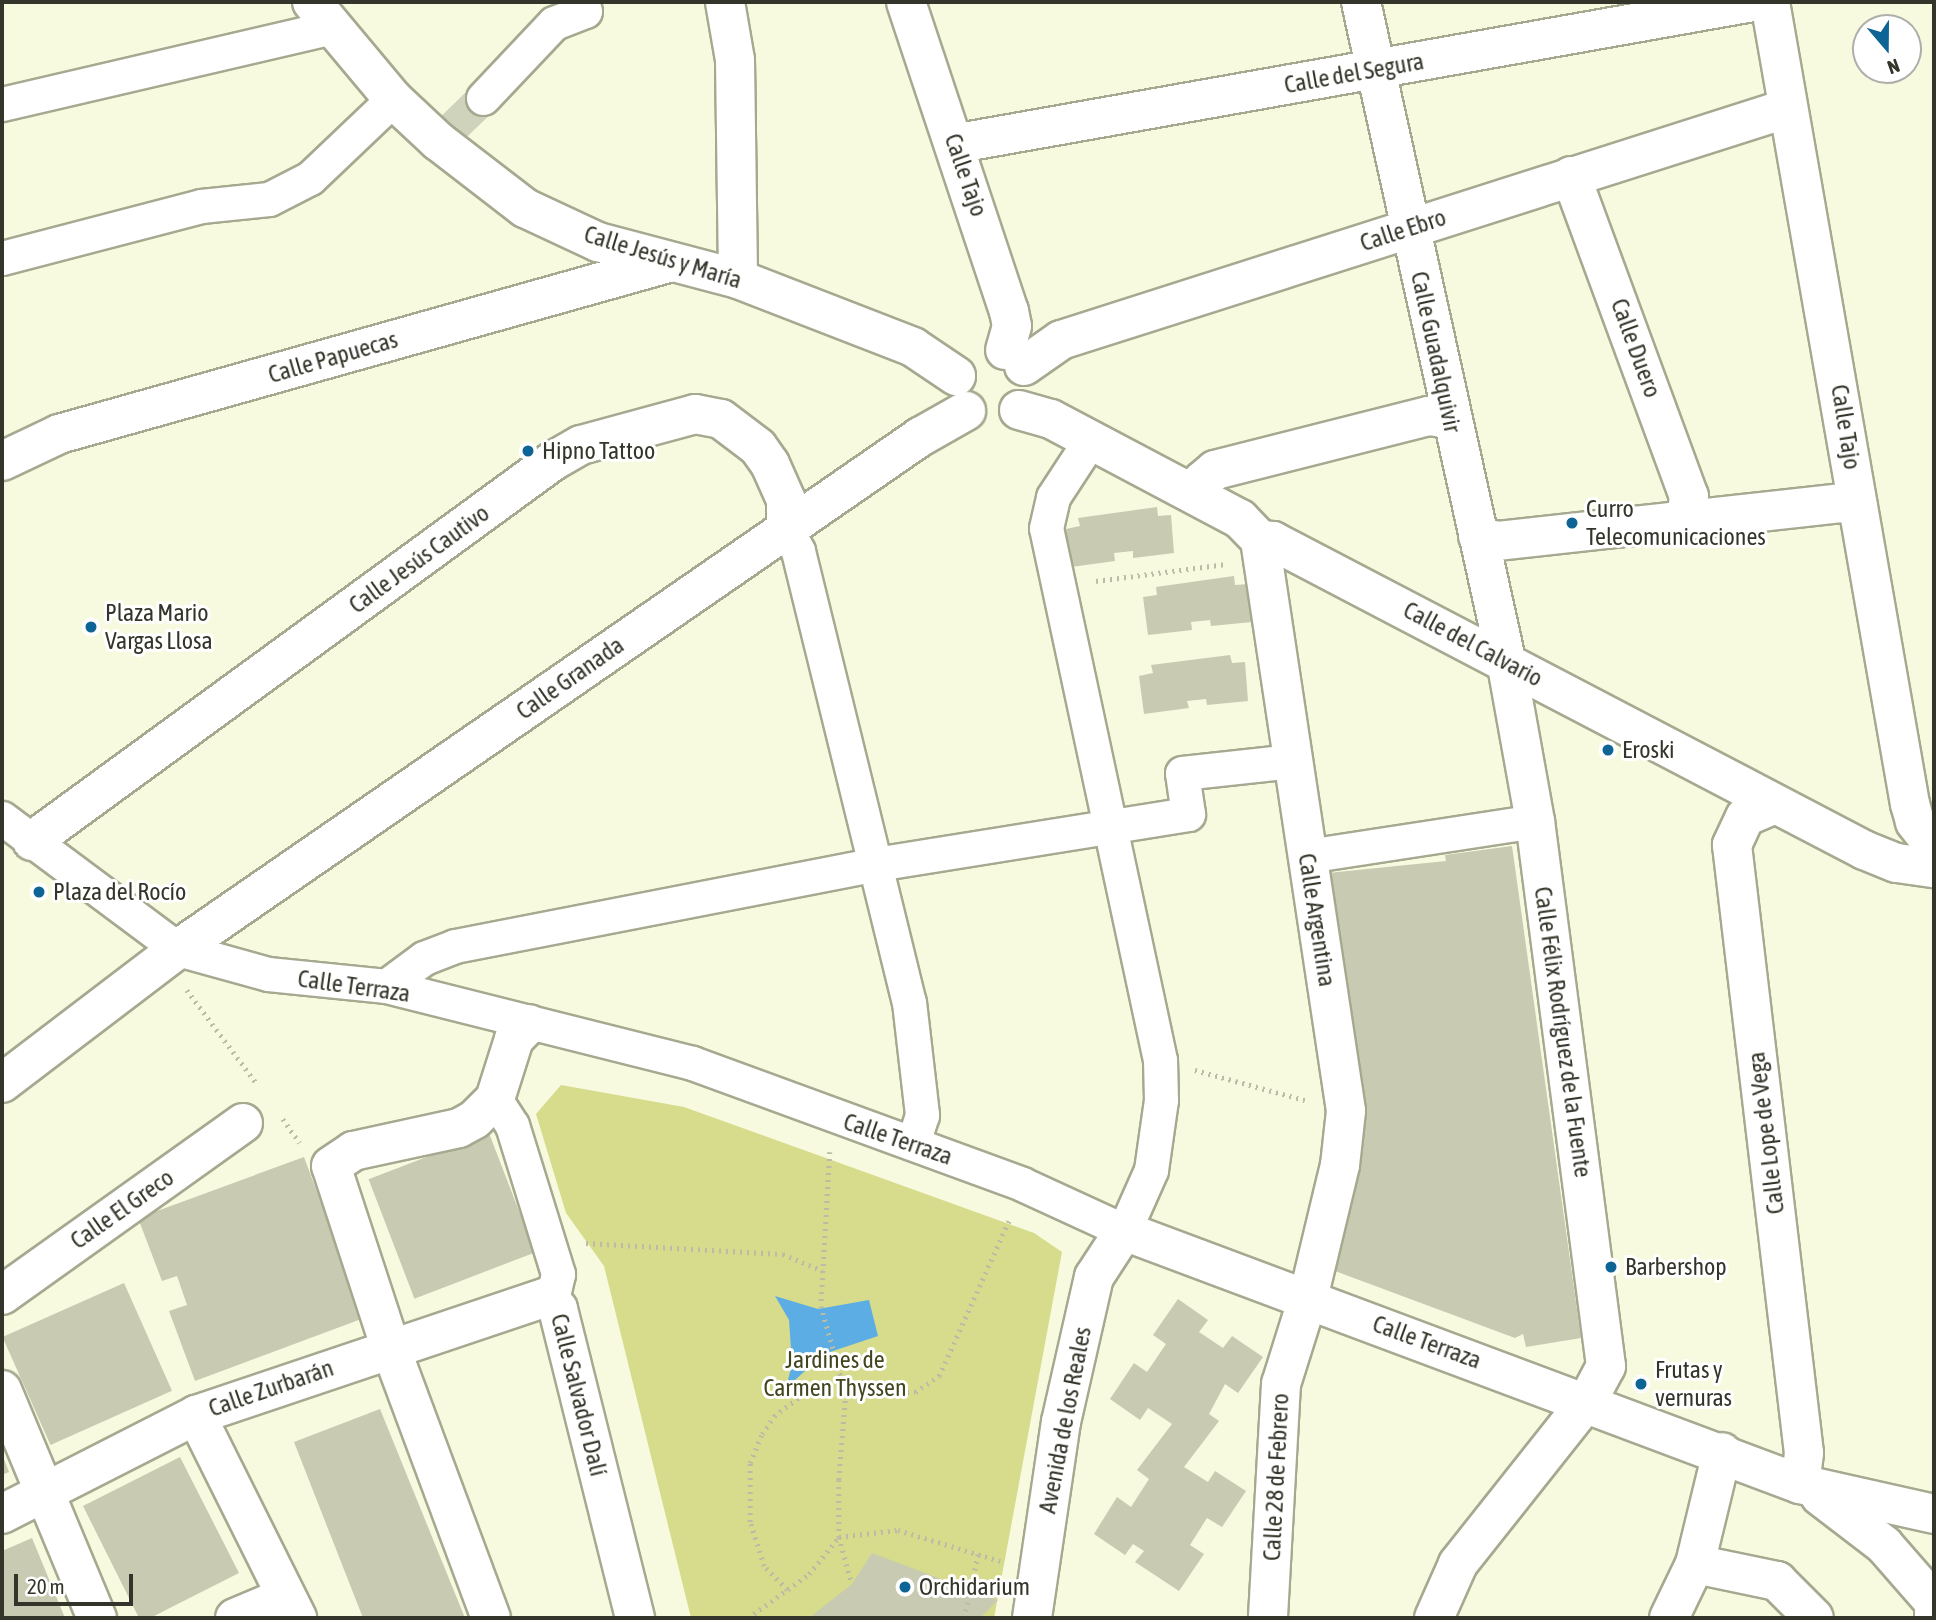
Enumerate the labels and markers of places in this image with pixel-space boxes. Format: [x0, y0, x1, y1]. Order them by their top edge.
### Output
place label: Hipno Tattoo [542, 437, 655, 465]
marker: Hipno Tattoo [520, 443, 536, 459]
place label: Curro Telecomunicaciones [1586, 495, 1766, 551]
marker: Curro Telecomunicaciones [1564, 515, 1580, 531]
place label: Plaza Mario Vargas Llosa [105, 599, 213, 655]
marker: Plaza Mario Vargas Llosa [83, 619, 99, 635]
place label: Eroski [1622, 736, 1674, 764]
marker: Eroski [1600, 742, 1616, 758]
place label: Plaza del Rocío [53, 878, 186, 906]
marker: Plaza del Rocío [31, 884, 47, 900]
place label: Barbershop [1625, 1253, 1727, 1281]
marker: Barbershop [1603, 1259, 1619, 1275]
place label: Frutas y vernuras [1655, 1356, 1732, 1412]
marker: Frutas y vernuras [1633, 1376, 1649, 1392]
place label: Orchidarium [919, 1573, 1030, 1601]
marker: Orchidarium [897, 1579, 913, 1595]

